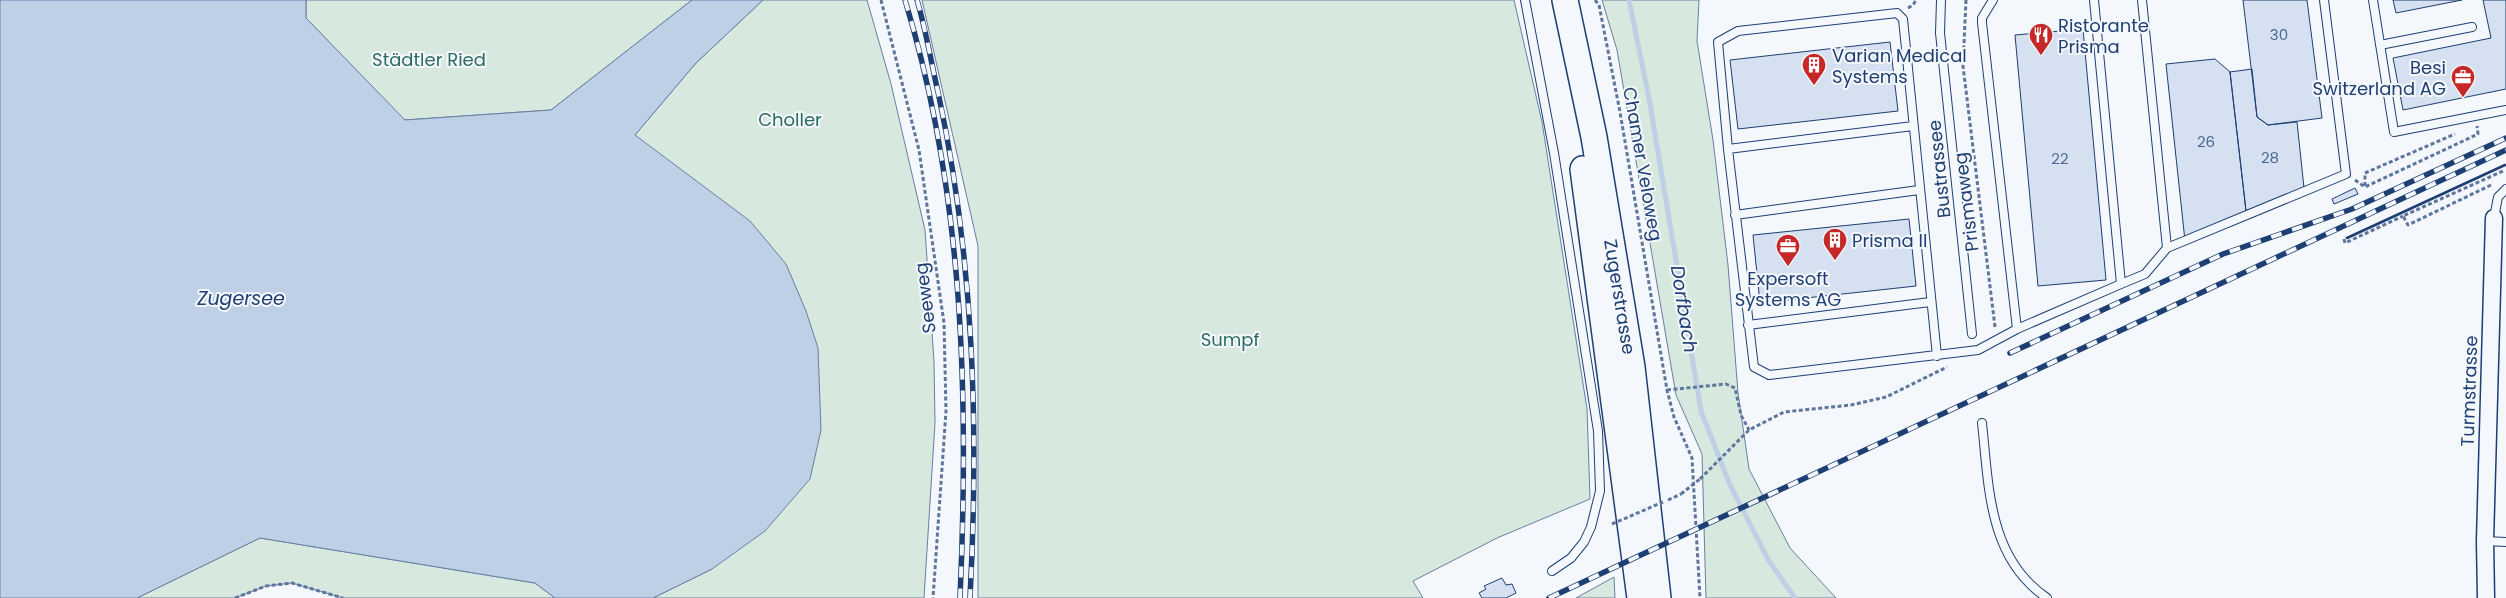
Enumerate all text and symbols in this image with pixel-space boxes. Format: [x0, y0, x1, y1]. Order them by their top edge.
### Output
place label: Ristorante Prisma [2058, 13, 2149, 59]
restaurant icon: Ristorante Prisma [2028, 22, 2054, 56]
house number: 30 [2270, 24, 2288, 45]
place label: Varian Medical Systems [1832, 43, 1967, 89]
park label: Städtler Ried [372, 47, 486, 72]
building icon: Varian Medical Systems [1801, 52, 1827, 86]
place label: Besi Switzerland AG [2312, 55, 2446, 101]
office icon: Besi Switzerland AG [2450, 64, 2476, 98]
street label: Chamer Veloweg [1617, 85, 1669, 243]
park label: Choller [758, 107, 822, 132]
street label: Bustrassee [1921, 119, 1957, 219]
house number: 26 [2197, 131, 2215, 152]
house number: 28 [2261, 147, 2279, 168]
house number: 22 [2051, 148, 2069, 169]
street label: Prismaweg [1948, 151, 1984, 253]
building icon: Prisma II [1822, 227, 1848, 261]
place label: Prisma II [1852, 228, 1927, 253]
office icon: Expersoft Systems AG [1775, 233, 1801, 267]
street label: Zugerstrasse [1599, 237, 1642, 356]
street label: Seeweg [908, 261, 942, 335]
water label: Dorfbach [1664, 263, 1704, 355]
place label: Expersoft Systems AG [1735, 266, 1841, 312]
water label: Zugersee [196, 285, 285, 312]
park label: Sumpf [1201, 327, 1259, 352]
street label: Turmstrasse [2455, 335, 2483, 447]

